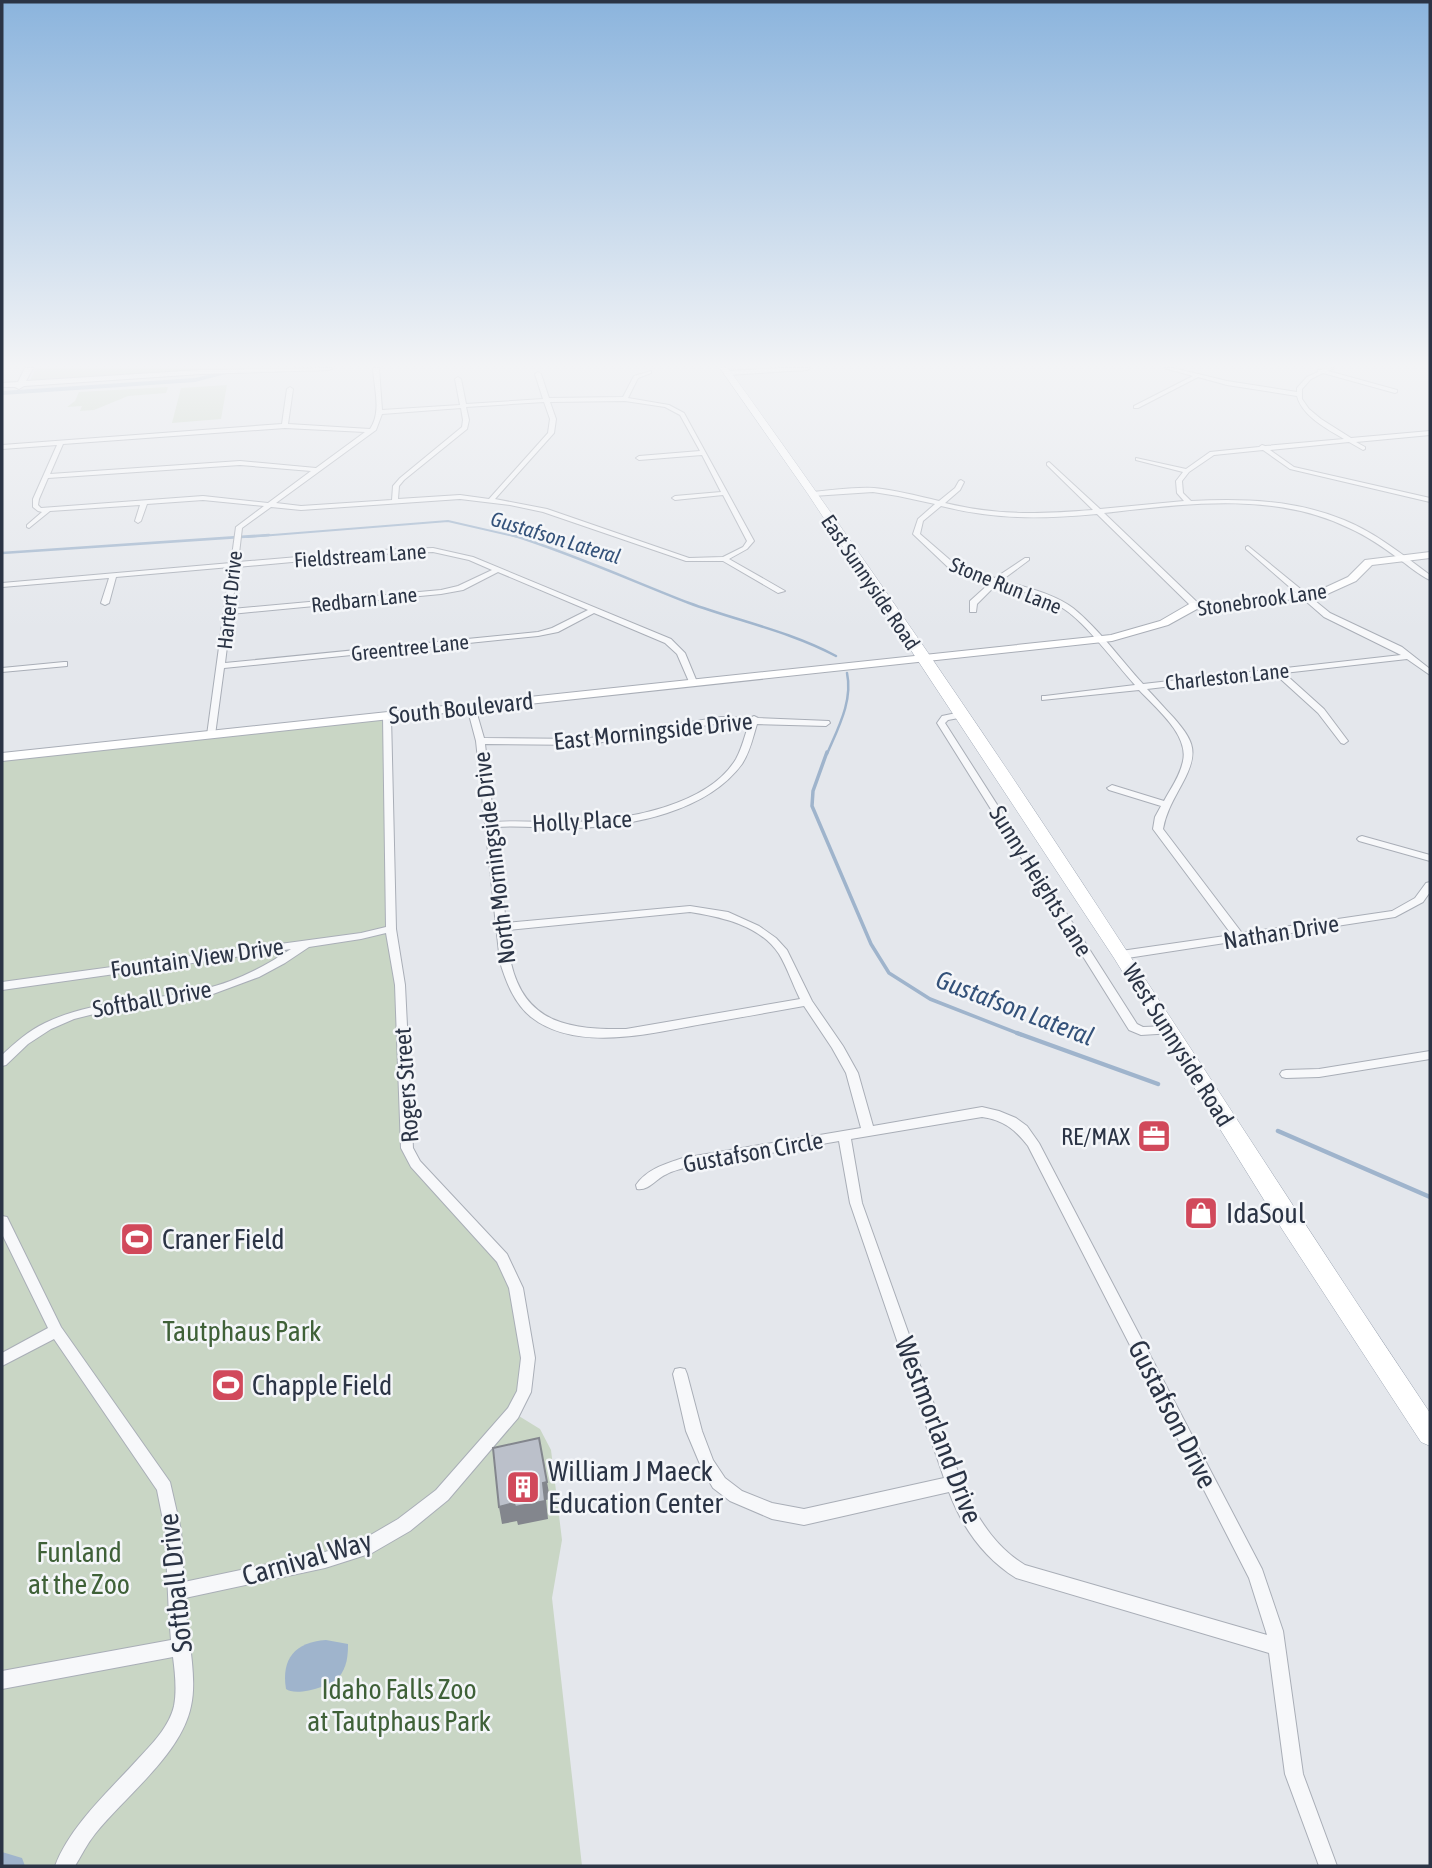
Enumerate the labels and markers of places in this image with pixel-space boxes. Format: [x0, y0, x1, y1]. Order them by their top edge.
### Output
office icon: RE/MAX [1135, 1117, 1173, 1155]
place label: RE/MAX [1061, 1123, 1130, 1150]
shop icon: IdaSoul [1182, 1194, 1220, 1232]
place label: IdaSoul [1226, 1197, 1306, 1229]
sports icon: Craner Field [118, 1220, 156, 1258]
place label: Craner Field [162, 1223, 285, 1255]
sports icon: Chapple Field [209, 1366, 247, 1404]
place label: Chapple Field [252, 1369, 392, 1401]
place label: William J Maeck Education Center [548, 1455, 724, 1519]
building icon: William J Maeck Education Center [504, 1468, 542, 1506]

